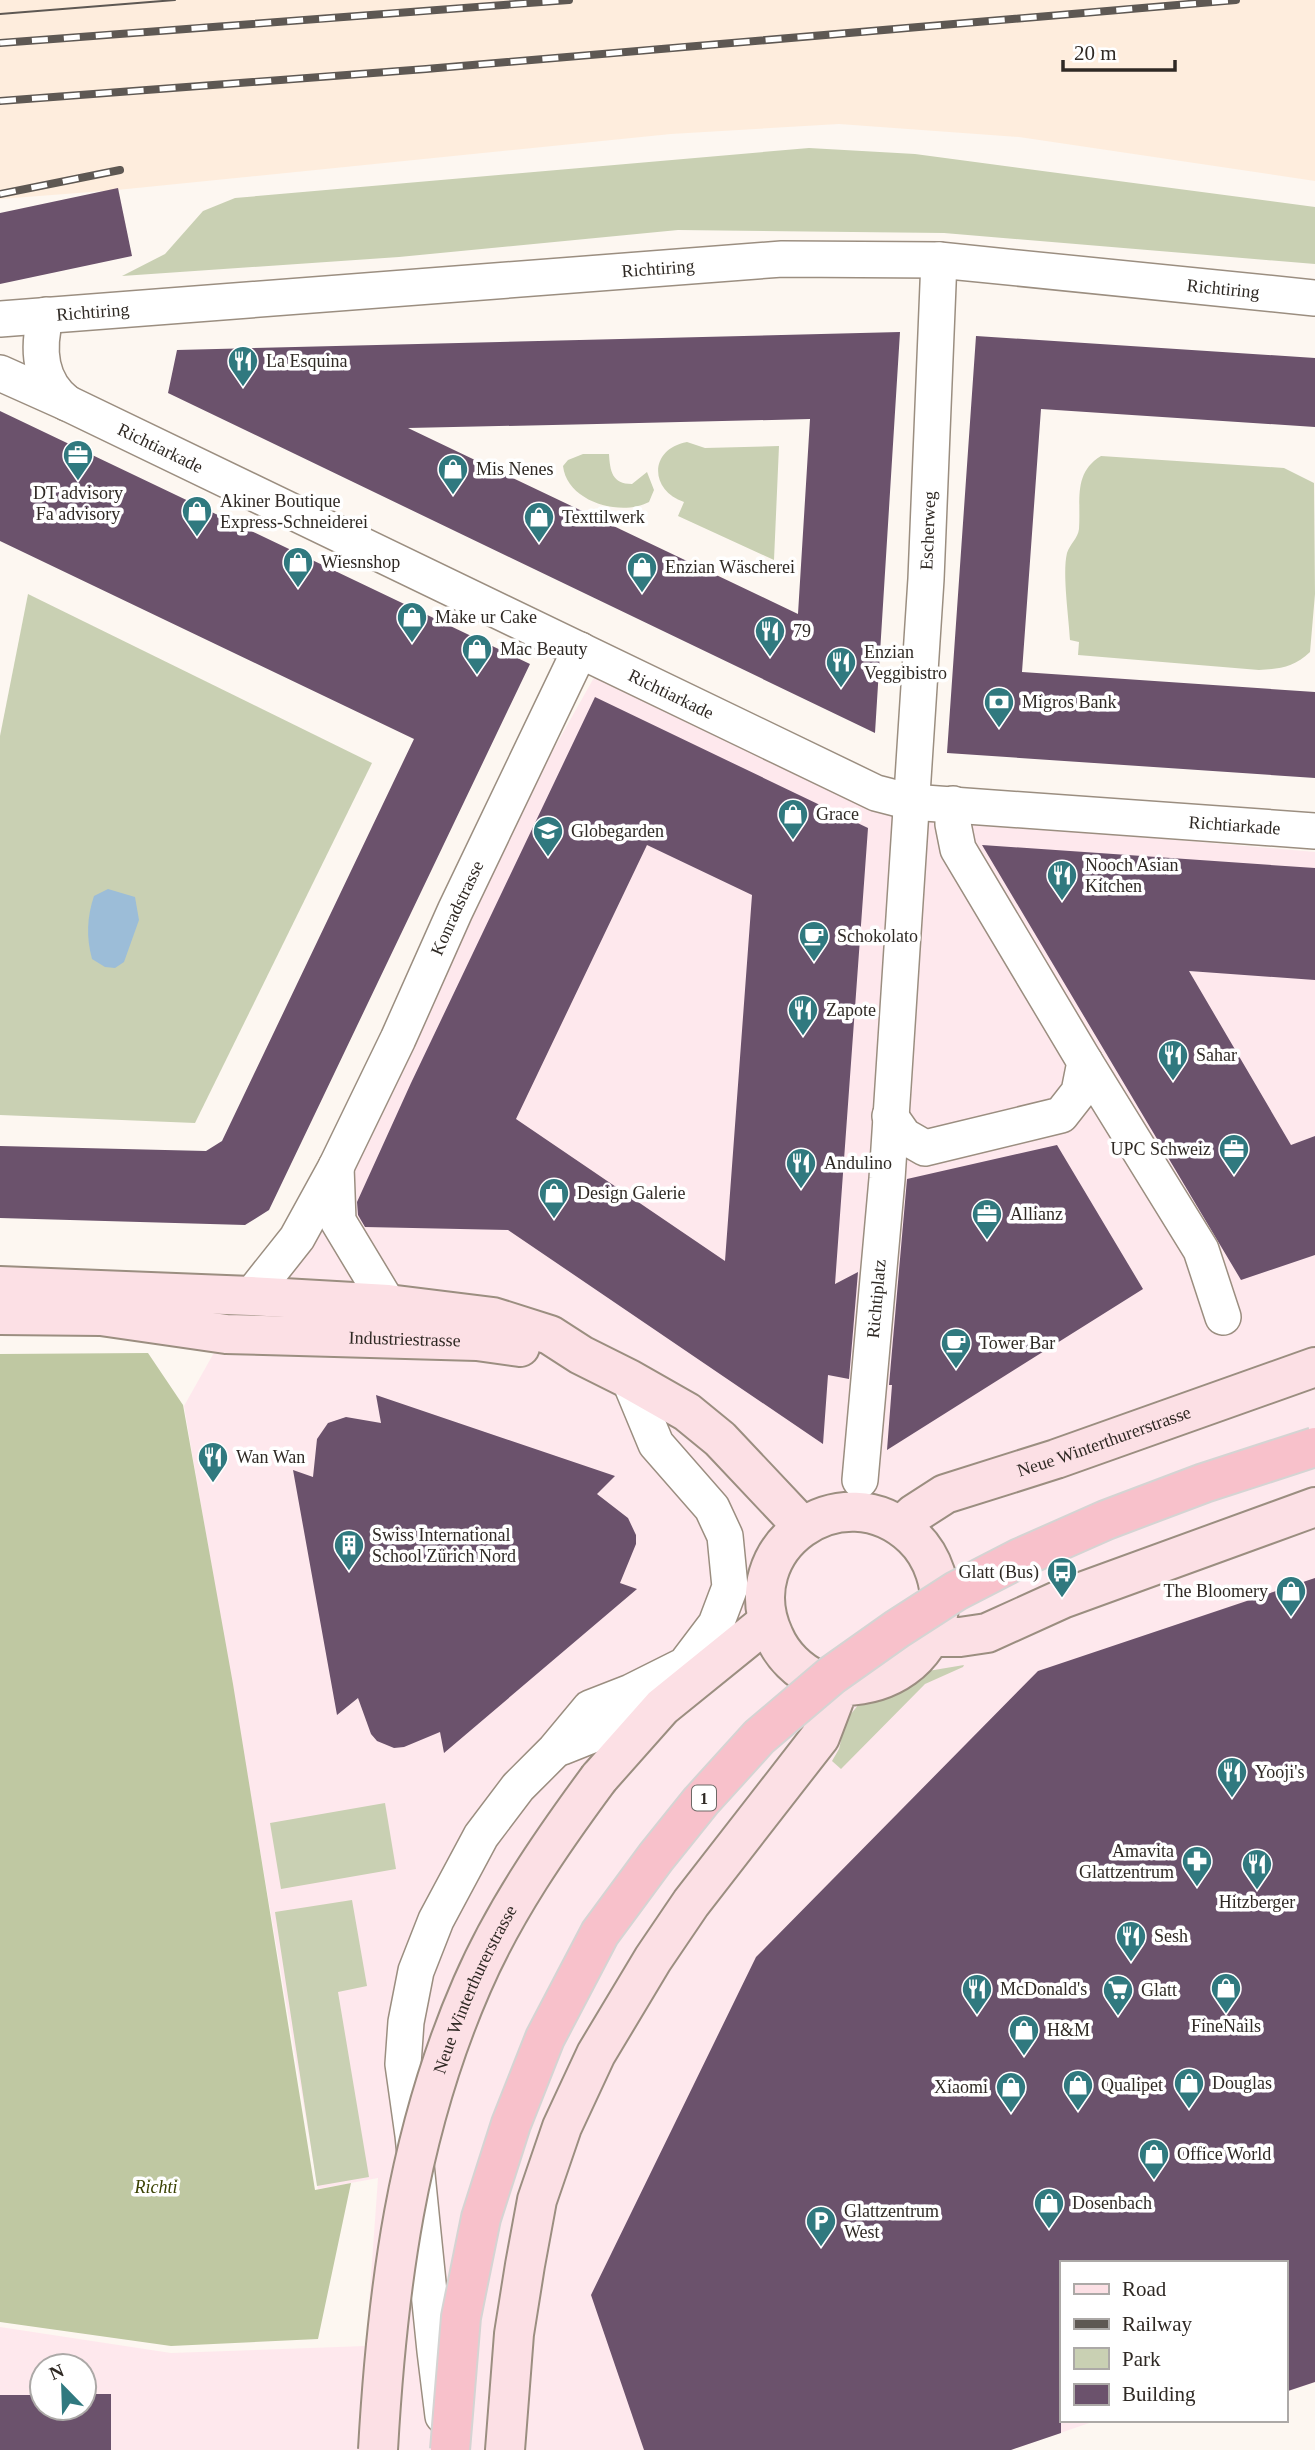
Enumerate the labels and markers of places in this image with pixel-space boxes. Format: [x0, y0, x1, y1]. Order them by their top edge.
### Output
restaurant icon: La Esquina [226, 344, 260, 388]
place label: La Esquina [266, 351, 347, 371]
office icon: DT advisory Fa advisory [61, 438, 95, 482]
shop icon: Mis Nenes [436, 452, 470, 496]
place label: Mis Nenes [476, 459, 554, 479]
place label: DT advisory Fa advisory [33, 483, 123, 524]
place label: Akiner Boutique Express-Schneiderei [220, 491, 368, 532]
shop icon: Akiner Boutique Express-Schneiderei [180, 494, 214, 538]
shop icon: Texttilwerk [522, 500, 556, 544]
place label: Texttilwerk [562, 507, 645, 527]
shop icon: Wiesnshop [281, 545, 315, 589]
shop icon: Enzian Wäscherei [625, 550, 659, 594]
place label: Wiesnshop [321, 552, 400, 572]
place label: Enzian Wäscherei [665, 557, 795, 577]
shop icon: Make ur Cake [395, 600, 429, 644]
place label: Make ur Cake [435, 607, 537, 627]
restaurant icon: 79 [753, 614, 787, 658]
place label: 79 [793, 621, 811, 641]
shop icon: Mac Beauty [460, 632, 494, 676]
place label: Mac Beauty [500, 639, 587, 659]
place label: Enzian Veggibistro [864, 642, 947, 683]
restaurant icon: Enzian Veggibistro [824, 645, 858, 689]
bank icon: Migros Bank [982, 685, 1016, 729]
place label: Migros Bank [1022, 692, 1117, 712]
shop icon: Grace [776, 797, 810, 841]
place label: Grace [816, 804, 859, 824]
school or university icon: Globegarden [531, 814, 565, 858]
place label: Globegarden [571, 821, 664, 841]
place label: Nooch Asian Kitchen [1085, 855, 1179, 896]
restaurant icon: Nooch Asian Kitchen [1045, 858, 1079, 902]
cafe icon: Schokolato [797, 919, 831, 963]
place label: Schokolato [837, 926, 918, 946]
restaurant icon: Zapote [786, 993, 820, 1037]
place label: Zapote [826, 1000, 876, 1020]
restaurant icon: Sahar [1156, 1038, 1190, 1082]
place label: Sahar [1196, 1045, 1237, 1065]
office icon: UPC Schweiz [1217, 1132, 1251, 1176]
place label: UPC Schweiz [1111, 1139, 1211, 1159]
restaurant icon: Andulino [784, 1146, 818, 1190]
place label: Andulino [824, 1153, 892, 1173]
shop icon: Design Galerie [537, 1176, 571, 1220]
place label: Design Galerie [577, 1183, 685, 1203]
office icon: Allianz [970, 1197, 1004, 1241]
place label: Allianz [1010, 1204, 1063, 1224]
cafe icon: Tower Bar [939, 1326, 973, 1370]
place label: Tower Bar [979, 1333, 1055, 1353]
restaurant icon: Wan Wan [196, 1440, 230, 1484]
place label: Wan Wan [236, 1447, 305, 1467]
place label: Swiss International School Zürich Nord [372, 1525, 516, 1566]
building icon: Swiss International School Zürich Nord [332, 1528, 366, 1572]
bus stop icon: Glatt (Bus) [1045, 1555, 1079, 1599]
place label: Glatt (Bus) [959, 1562, 1039, 1583]
shop icon: The Bloomery [1274, 1574, 1308, 1618]
place label: The Bloomery [1164, 1581, 1268, 1601]
restaurant icon: Yooji's [1215, 1755, 1249, 1799]
place label: Yooji's [1255, 1762, 1304, 1782]
place label: Amavita Glattzentrum [1079, 1841, 1174, 1882]
pharmacy icon: Amavita Glattzentrum [1180, 1844, 1214, 1888]
restaurant icon: Hitzberger [1240, 1847, 1274, 1891]
place label: Hitzberger [1219, 1892, 1295, 1912]
restaurant icon: Sesh [1114, 1919, 1148, 1963]
place label: Sesh [1154, 1926, 1188, 1946]
shop icon: FineNails [1209, 1971, 1243, 2015]
restaurant icon: McDonald's [960, 1972, 994, 2016]
supermarket icon: Glatt [1101, 1973, 1135, 2017]
place label: McDonald's [1000, 1979, 1087, 1999]
place label: Glatt [1141, 1980, 1177, 2000]
shop icon: H&M [1007, 2013, 1041, 2057]
place label: FineNails [1191, 2016, 1261, 2036]
place label: H&M [1047, 2020, 1090, 2040]
shop icon: Douglas [1172, 2066, 1206, 2110]
shop icon: Qualipet [1061, 2068, 1095, 2112]
shop icon: Xiaomi [994, 2070, 1028, 2114]
place label: Douglas [1212, 2073, 1272, 2093]
place label: Qualipet [1101, 2075, 1163, 2095]
place label: Xiaomi [934, 2077, 988, 2097]
shop icon: Office World [1137, 2137, 1171, 2181]
place label: Office World [1177, 2144, 1271, 2164]
shop icon: Dosenbach [1032, 2186, 1066, 2230]
place label: Dosenbach [1072, 2193, 1152, 2213]
place label: Glattzentrum West [844, 2201, 939, 2242]
parking icon: Glattzentrum West [804, 2204, 838, 2248]

